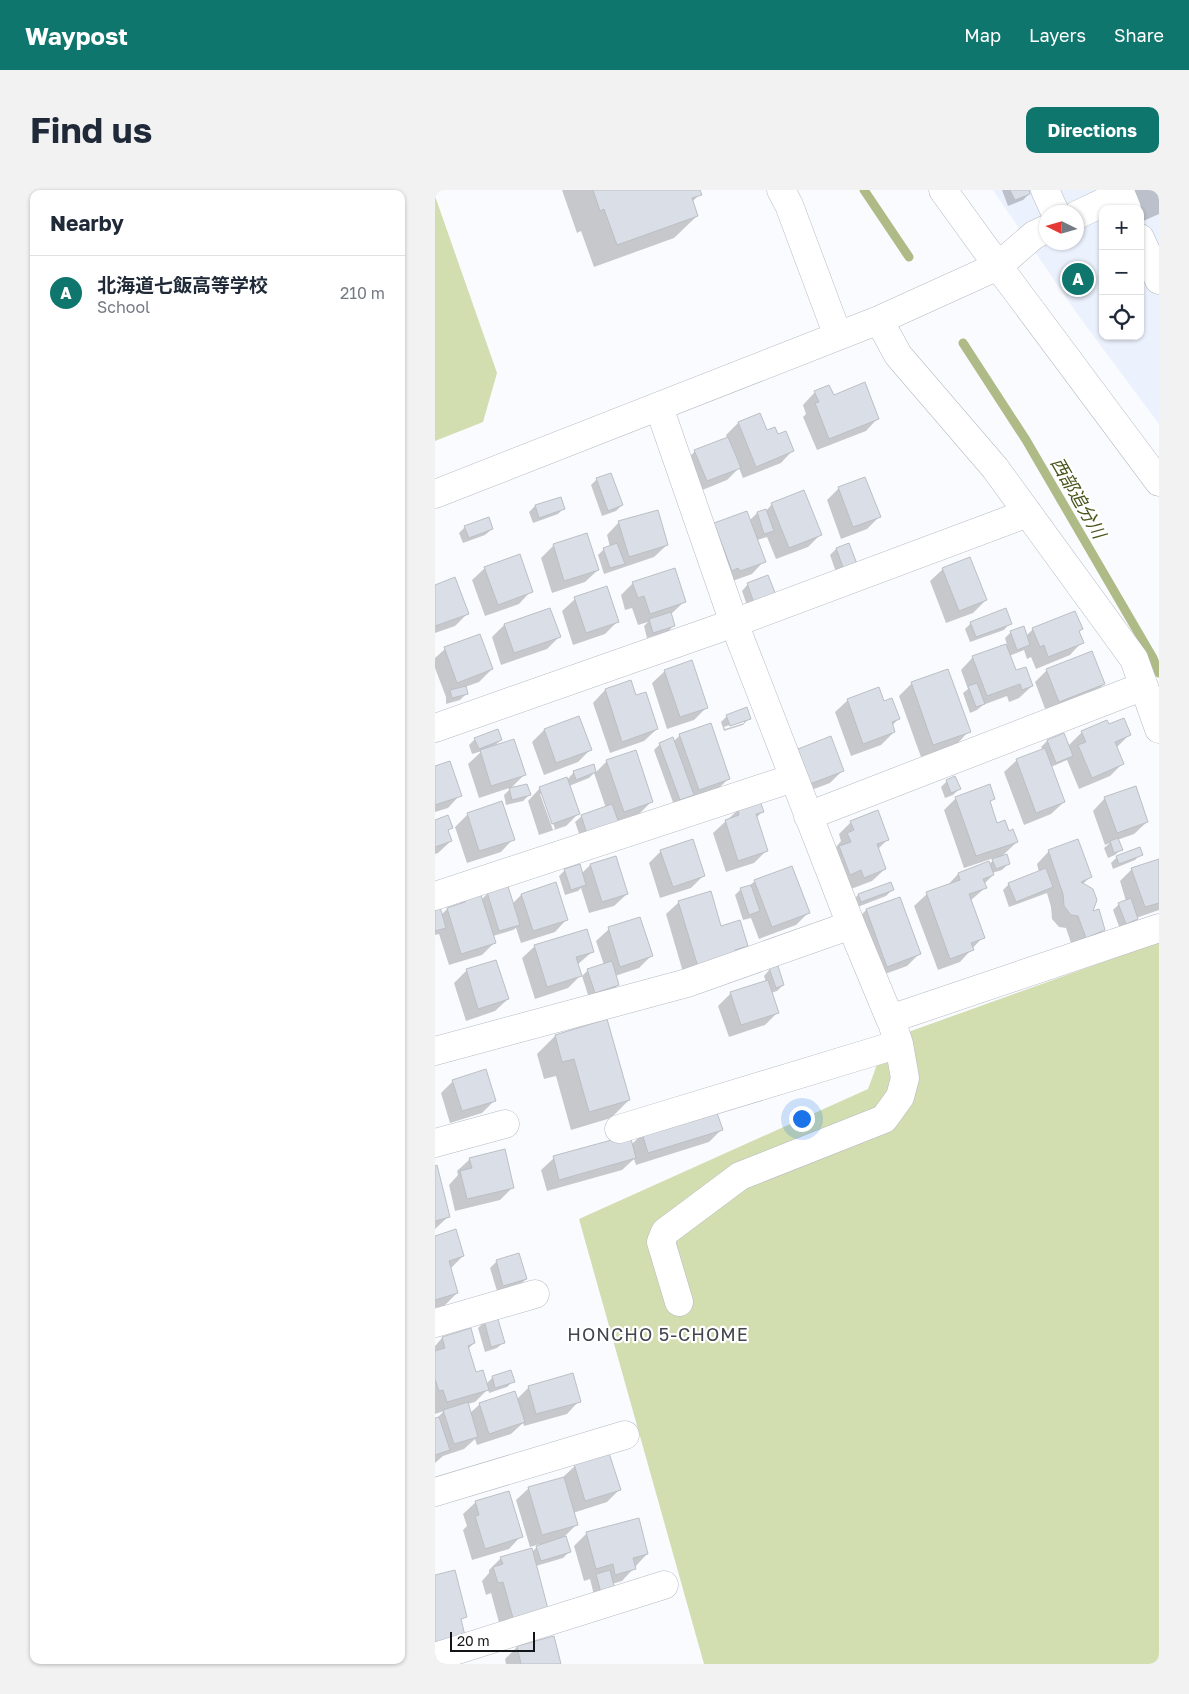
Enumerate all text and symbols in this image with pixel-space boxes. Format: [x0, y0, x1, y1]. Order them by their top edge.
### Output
text: Waypost [25, 21, 128, 50]
text: Map [964, 24, 1001, 46]
text: Layers [1029, 24, 1086, 46]
text: Share [1114, 24, 1164, 46]
button: Directions [1026, 107, 1159, 153]
text: Find us [30, 109, 152, 151]
north arrow [1039, 205, 1084, 250]
map controls [1099, 205, 1144, 340]
button: + [1099, 205, 1144, 250]
text: Nearby [50, 210, 124, 236]
button: − [1099, 250, 1144, 295]
pin: A [1062, 260, 1094, 298]
text: 北海道七飯高等学校 [97, 273, 268, 296]
text: A [60, 283, 72, 303]
text: 210 m [340, 283, 385, 303]
button: locate [1099, 295, 1144, 340]
text: School [97, 297, 150, 317]
water label: 西部追分川 [1047, 453, 1112, 544]
your location [789, 1106, 815, 1132]
district label: HONCHO 5-CHOME [567, 1323, 749, 1345]
scale bar [450, 1629, 535, 1652]
text: 20 m [457, 1632, 490, 1649]

